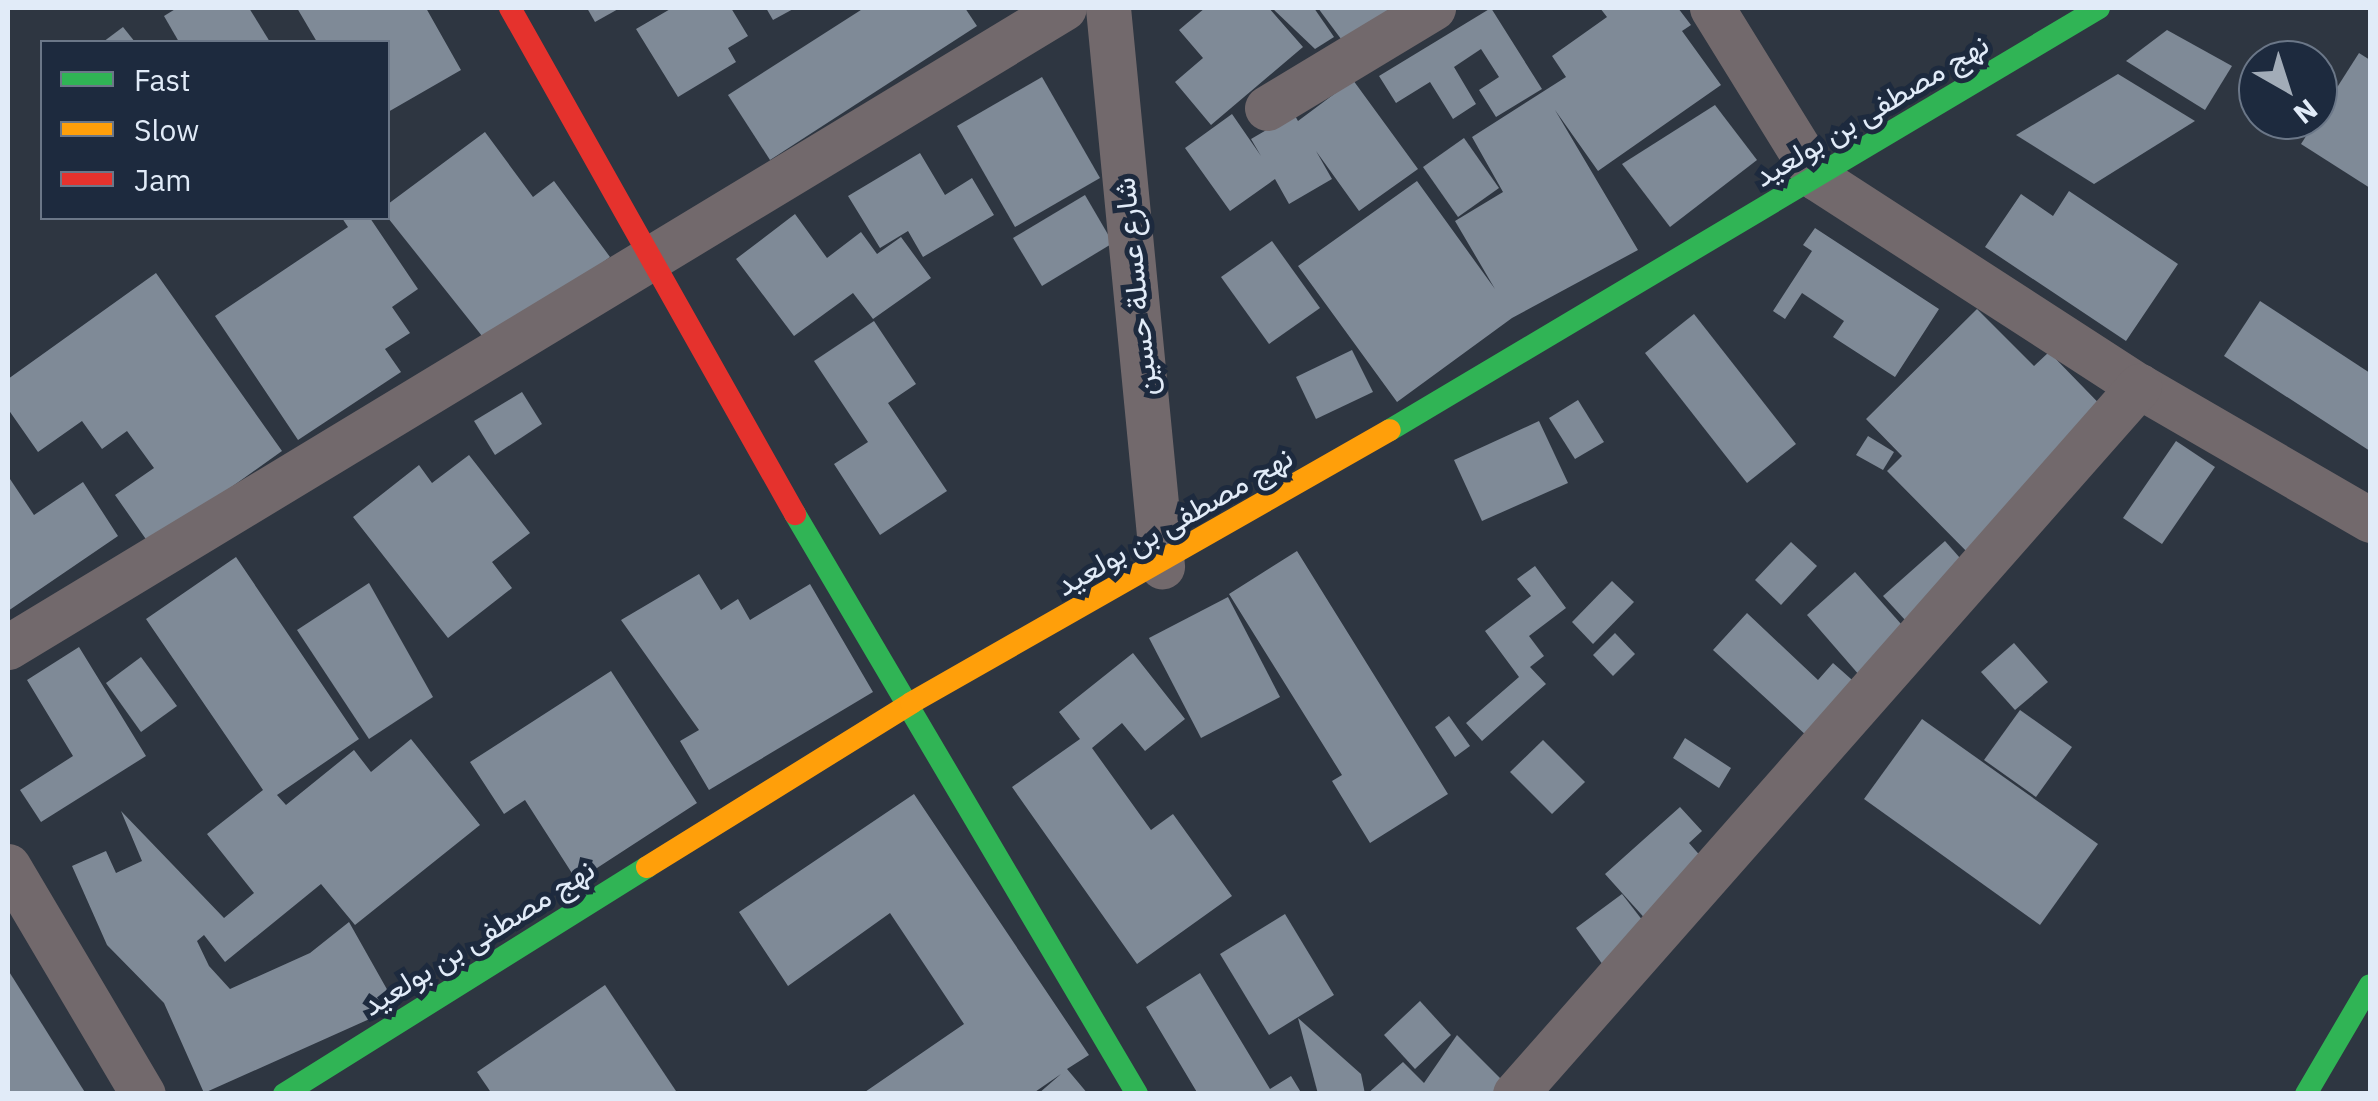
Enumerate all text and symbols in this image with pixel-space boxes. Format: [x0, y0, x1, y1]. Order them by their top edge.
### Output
street label: نهج مصطفى بن بولعيد [1747, 26, 1995, 194]
legend [40, 40, 390, 220]
north arrow [2238, 40, 2338, 140]
text: Fast [134, 60, 191, 99]
text: N [2286, 91, 2325, 133]
text: Slow [134, 110, 199, 149]
text: Jam [134, 160, 192, 199]
street label: شارع عسلة حسين [1106, 176, 1164, 398]
street label: نهج مصطفى بن بولعيد [1049, 439, 1299, 603]
street label: نهج مصطفى بن بولعيد [355, 851, 601, 1023]

